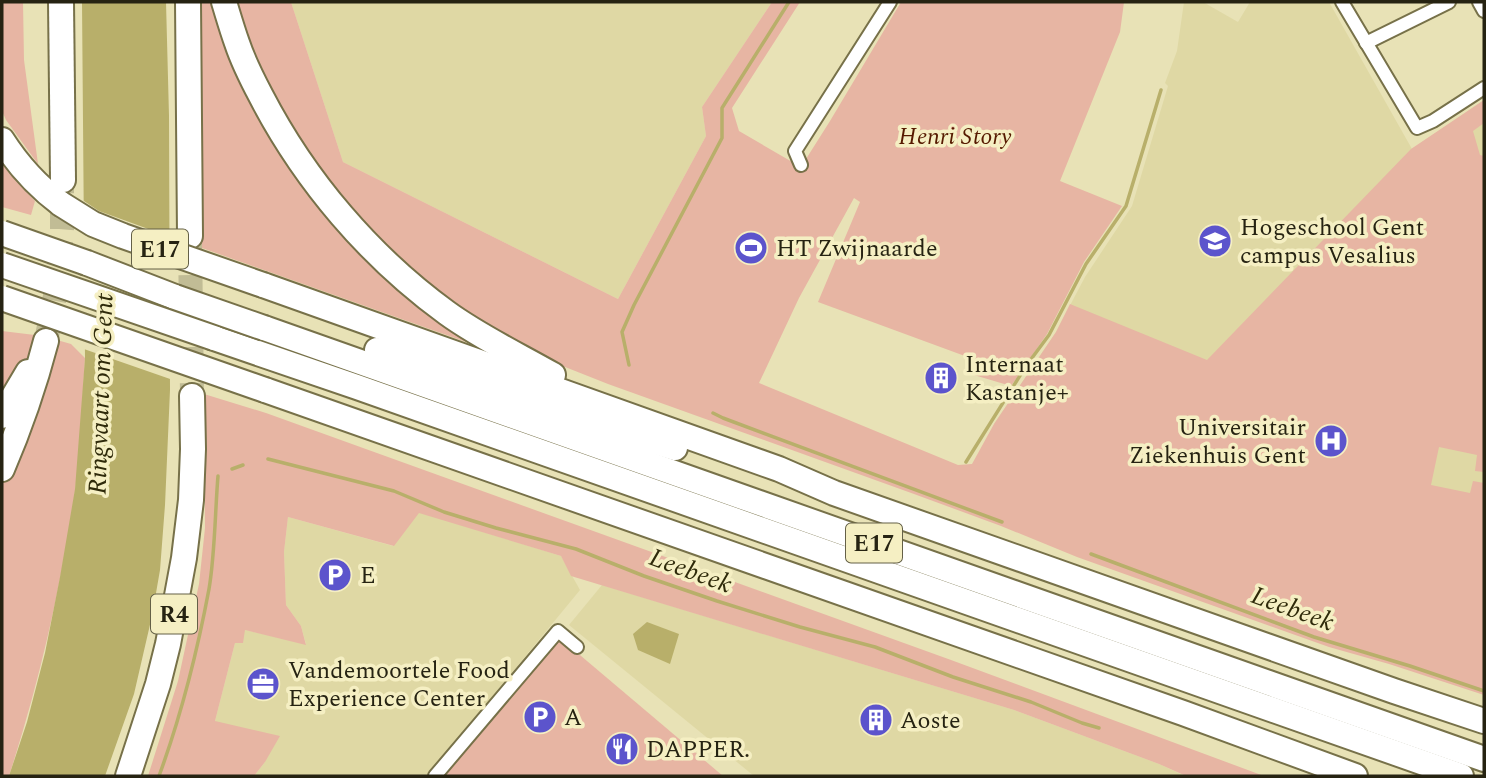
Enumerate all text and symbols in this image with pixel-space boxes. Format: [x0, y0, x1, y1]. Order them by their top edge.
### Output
park label: Henri Story [899, 119, 1012, 155]
place label: Hogeschool Gent campus Vesalius [1240, 210, 1424, 274]
school or university icon: Hogeschool Gent campus Vesalius [1196, 222, 1234, 260]
sports icon: HT Zwijnaarde [732, 229, 770, 267]
road number: E17 [132, 230, 188, 268]
place label: HT Zwijnaarde [776, 231, 938, 267]
water label: Ringvaart om Gent [78, 292, 125, 495]
place label: Internaat Kastanje+ [965, 347, 1069, 411]
building icon: Internaat Kastanje+ [922, 359, 960, 397]
place label: Universitair Ziekenhuis Gent [1129, 410, 1306, 474]
hospital icon: Universitair Ziekenhuis Gent [1312, 422, 1350, 460]
road number: E17 [846, 524, 902, 562]
water label: Leebeek [643, 537, 738, 604]
parking icon: E [316, 556, 354, 594]
place label: E [360, 558, 376, 594]
water label: Leebeek [1245, 575, 1340, 642]
road number: R4 [151, 594, 197, 634]
place label: Vandemoortele Food Experience Center [288, 653, 510, 717]
office icon: Vandemoortele Food Experience Center [244, 665, 282, 703]
parking icon: A [521, 698, 559, 736]
place label: A [564, 700, 582, 736]
building icon: Aoste [857, 701, 895, 739]
place label: Aoste [900, 703, 961, 739]
restaurant icon: DAPPER. [603, 730, 641, 768]
place label: DAPPER. [646, 732, 750, 768]

